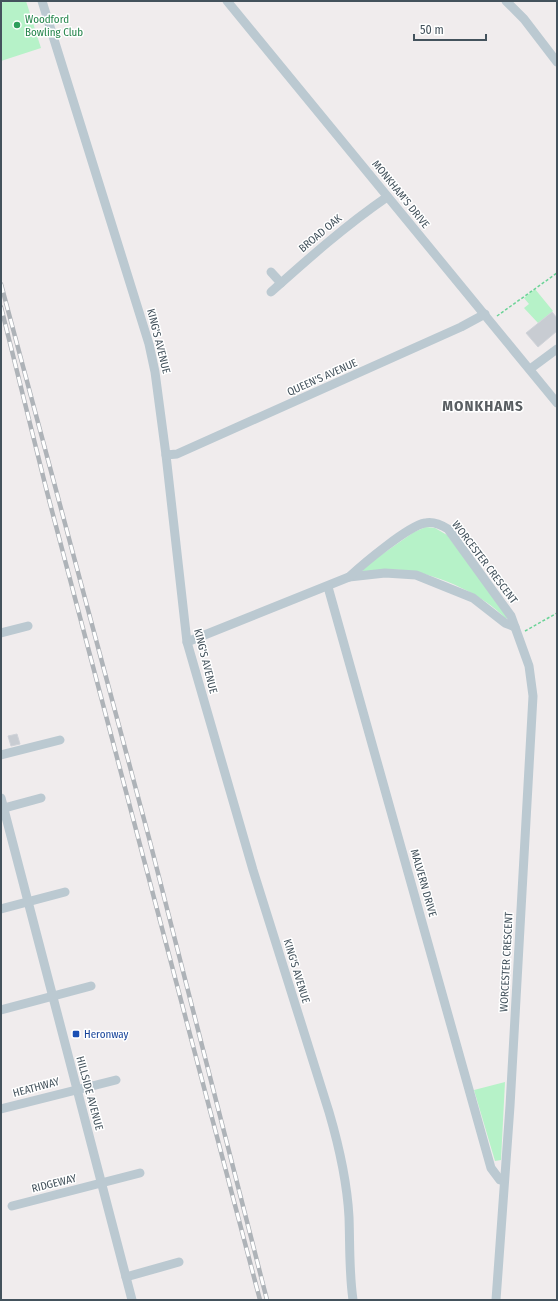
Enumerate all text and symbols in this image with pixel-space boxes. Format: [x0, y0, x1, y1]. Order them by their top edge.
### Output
place label: Woodford Bowling Club [25, 13, 83, 39]
scale bar [414, 16, 486, 42]
marker: Woodford Bowling Club [12, 20, 22, 30]
text: 50 m [420, 23, 444, 37]
street label: MONKHAM'S DRIVE [369, 158, 432, 231]
street label: BROAD OAK [296, 212, 345, 255]
street label: KING'S AVENUE [144, 307, 173, 375]
street label: QUEEN'S AVENUE [285, 356, 359, 399]
district label: MONKHAMS [442, 397, 524, 415]
street label: WORCESTER CRESCENT [449, 518, 521, 607]
street label: KING'S AVENUE [191, 627, 220, 695]
street label: MALVERN DRIVE [408, 848, 439, 918]
street label: WORCESTER CRESCENT [497, 911, 516, 1012]
street label: KING'S AVENUE [281, 937, 312, 1005]
place label: Heronway [84, 1028, 129, 1041]
marker: Heronway [71, 1029, 81, 1039]
street label: HILLSIDE AVENUE [73, 1055, 106, 1132]
street label: HEATHWAY [11, 1075, 61, 1100]
street label: RIDGEWAY [30, 1172, 78, 1195]

